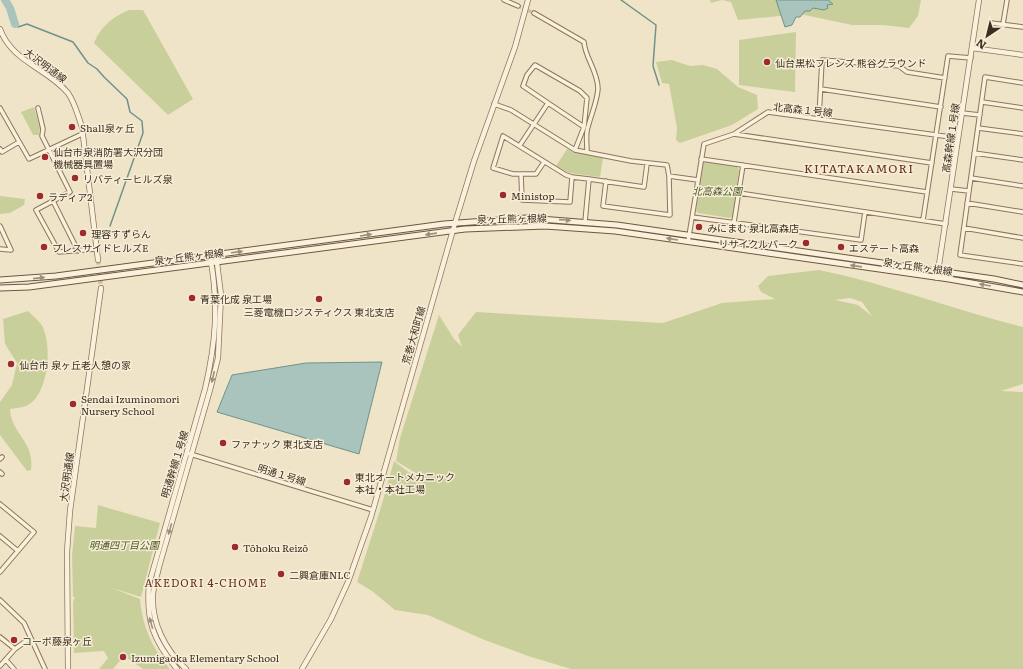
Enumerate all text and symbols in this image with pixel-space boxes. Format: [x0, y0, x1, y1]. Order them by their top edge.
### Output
north arrow [967, 16, 1007, 56]
text: N [972, 36, 989, 54]
street label: 大沢明通線 [22, 44, 70, 86]
place label: 仙台黒松フレンズ 熊谷グラウンド [775, 55, 927, 70]
marker: 仙台黒松フレンズ 熊谷グラウンド [762, 57, 772, 67]
street label: 北高森１号線 [772, 98, 834, 120]
street label: 高森幹線１号線 [938, 102, 962, 174]
place label: Shall泉ヶ丘 [80, 120, 135, 135]
marker: Shall泉ヶ丘 [67, 122, 77, 132]
place label: 仙台市泉消防署大沢分団 機械器具置場 [53, 144, 163, 171]
marker: 仙台市泉消防署大沢分団 機械器具置場 [40, 152, 50, 162]
district label: KITATAKAMORI [804, 159, 914, 177]
place label: リバティーヒルズ泉 [83, 171, 173, 186]
marker: リバティーヒルズ泉 [70, 173, 80, 183]
park label: 北高森公園 [692, 183, 744, 198]
place label: Ministop [511, 188, 555, 203]
place label: ラディア2 [48, 189, 92, 204]
marker: Ministop [498, 190, 508, 200]
marker: ラディア2 [35, 191, 45, 201]
street label: 泉ヶ丘熊ヶ根線 [477, 210, 547, 226]
one-way arrow [559, 217, 571, 224]
place label: みにまむ 泉北高森店 [707, 220, 799, 235]
marker: みにまむ 泉北高森店 [694, 222, 704, 232]
place label: 理容すずらん [91, 226, 151, 241]
marker: 理容すずらん [78, 228, 88, 238]
one-way arrow [425, 231, 437, 237]
one-way arrow [360, 232, 372, 238]
one-way arrow [666, 236, 678, 242]
place label: リサイクルパーク [719, 236, 798, 251]
marker: リサイクルパーク [801, 238, 811, 248]
place label: プレスサイドヒルズE [52, 240, 148, 255]
place label: エステート高森 [849, 240, 919, 255]
marker: プレスサイドヒルズE [39, 242, 49, 252]
marker: エステート高森 [836, 242, 846, 252]
street label: 泉ヶ丘熊ヶ根線 [153, 244, 225, 268]
one-way arrow [231, 249, 243, 255]
street label: 泉ヶ丘熊ヶ根線 [882, 254, 954, 278]
one-way arrow [850, 263, 862, 269]
one-way arrow [33, 275, 45, 281]
one-way arrow [979, 282, 991, 288]
place label: 青葉化成 泉工場 [200, 291, 272, 306]
marker: 青葉化成 泉工場 [187, 293, 197, 303]
marker: 三菱電機ロジスティクス 東北支店 [314, 294, 324, 304]
place label: 三菱電機ロジスティクス 東北支店 [243, 304, 395, 319]
street label: 荒巻大和町線 [398, 304, 428, 366]
place label: 仙台市 泉ヶ丘老人憩の家 [19, 357, 131, 372]
marker: 仙台市 泉ヶ丘老人憩の家 [6, 359, 16, 369]
one-way arrow [210, 371, 216, 383]
place label: Sendai Izuminomori Nursery School [81, 391, 180, 418]
marker: Sendai Izuminomori Nursery School [68, 399, 78, 409]
street label: 明通幹線１号線 [157, 428, 191, 500]
place label: ファナック 東北支店 [231, 436, 323, 451]
marker: ファナック 東北支店 [218, 438, 228, 448]
street label: 大沢明通線 [55, 451, 77, 503]
street label: 明通１号線 [256, 460, 308, 488]
place label: 東北オートメカニック 本社・本社工場 [355, 469, 455, 496]
marker: 東北オートメカニック 本社・本社工場 [342, 477, 352, 487]
one-way arrow [167, 523, 173, 535]
park label: 明通四丁目公園 [89, 537, 161, 552]
place label: Tōhoku Reizō [243, 540, 308, 555]
marker: Tōhoku Reizō [230, 542, 240, 552]
place label: 二興倉庫NLC [289, 567, 351, 582]
marker: 二興倉庫NLC [276, 569, 286, 579]
district label: AKEDORI 4-CHOME [145, 574, 267, 590]
one-way arrow [148, 617, 154, 629]
place label: コーポ藤泉ヶ丘 [22, 633, 92, 648]
marker: コーポ藤泉ヶ丘 [9, 635, 19, 645]
place label: Izumigaoka Elementary School [131, 650, 280, 665]
marker: Izumigaoka Elementary School [118, 652, 128, 662]

